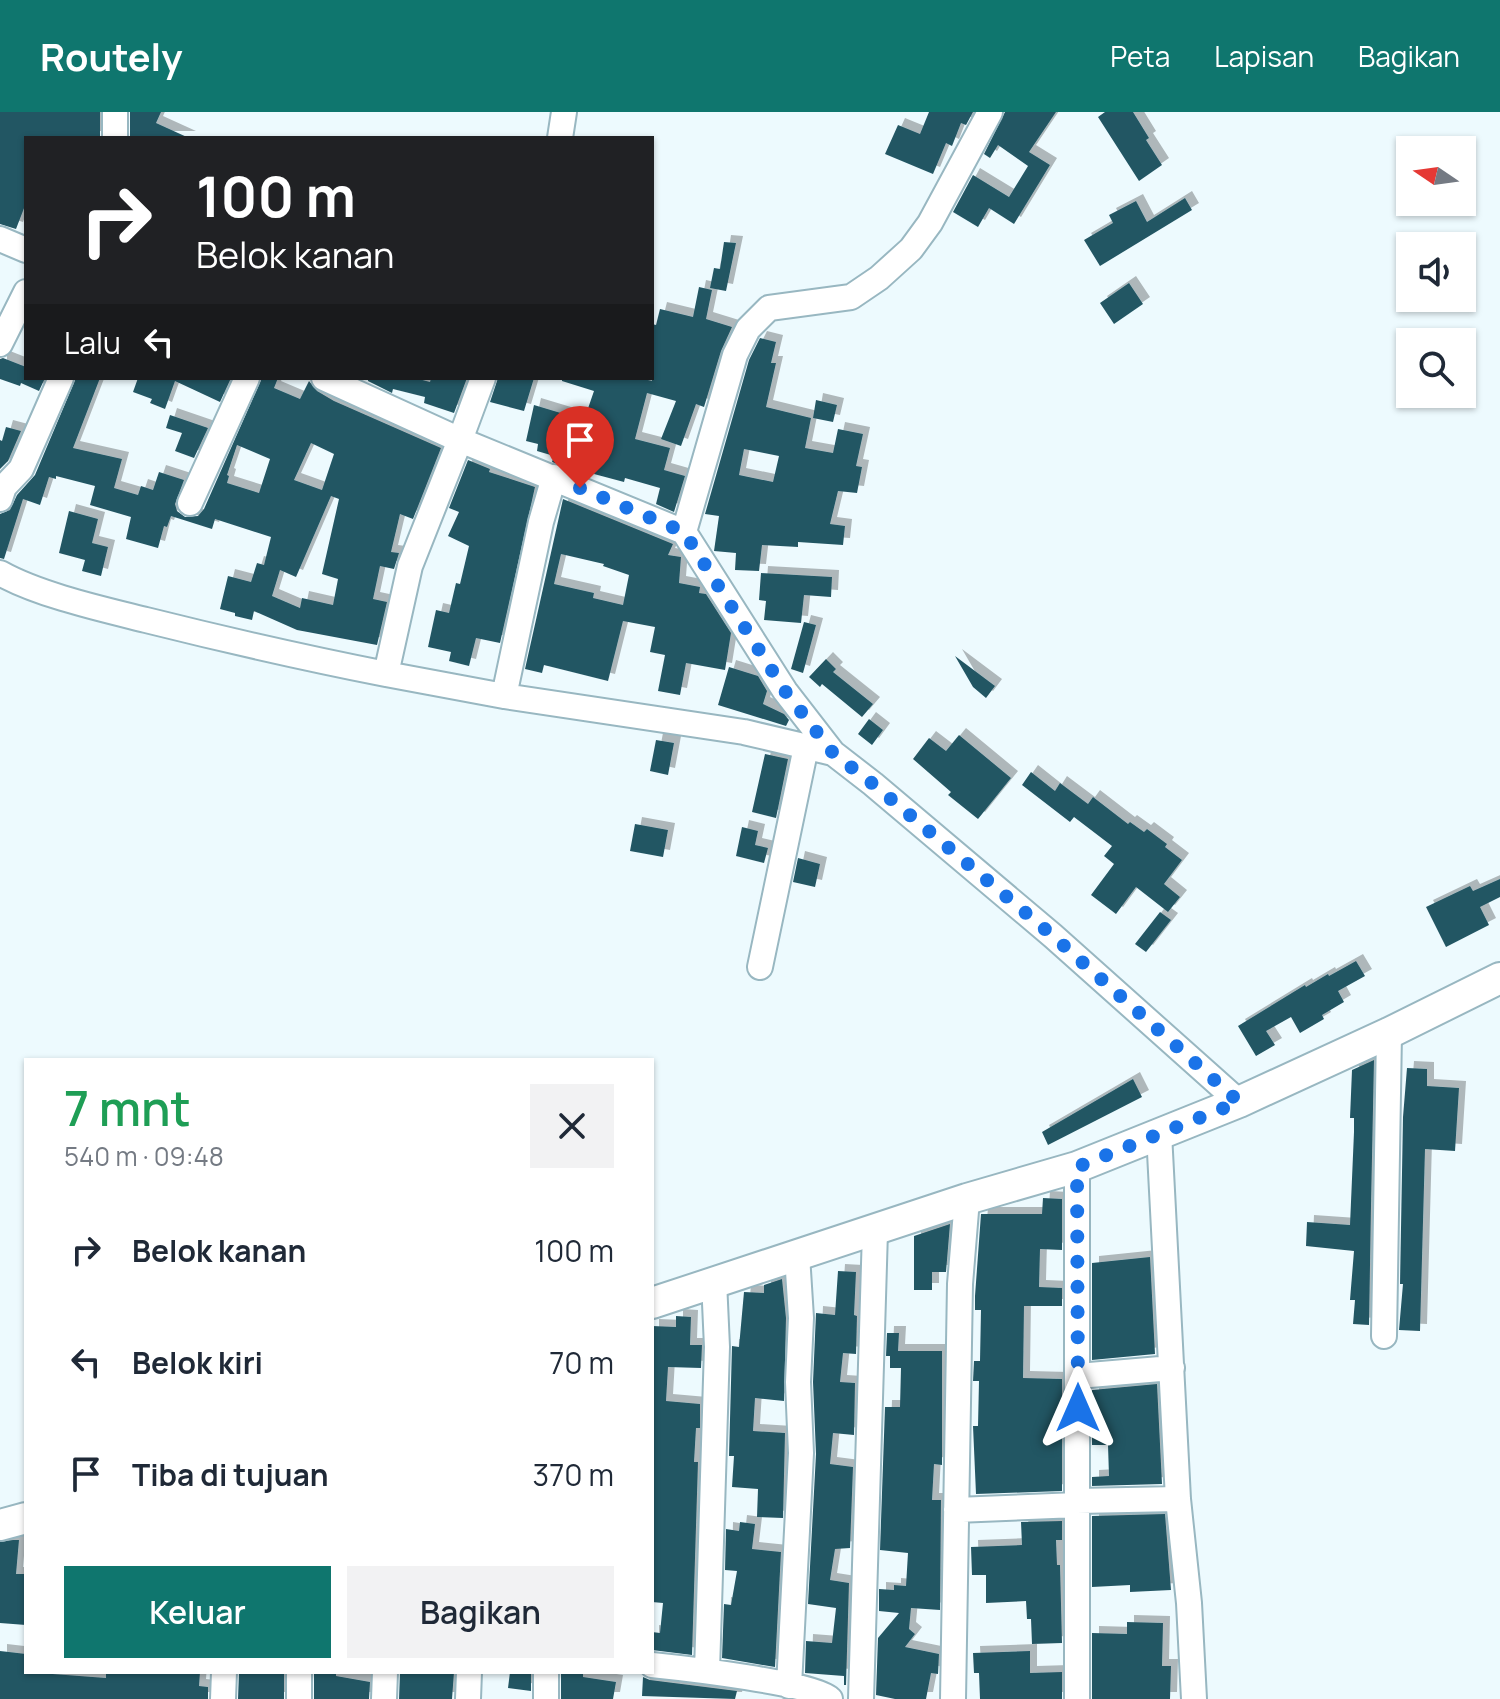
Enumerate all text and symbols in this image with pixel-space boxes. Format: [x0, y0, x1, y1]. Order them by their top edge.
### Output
text: Routely [40, 30, 183, 82]
text: Peta [1110, 37, 1170, 75]
text: Lapisan [1214, 37, 1314, 75]
text: Bagikan [1358, 37, 1460, 75]
north arrow [1396, 136, 1476, 216]
map controls [1396, 136, 1476, 408]
text: 100 m [196, 157, 356, 234]
icon: right [64, 168, 168, 272]
text: Belok kanan [196, 230, 395, 279]
button: sound [1396, 232, 1476, 312]
icon: left [137, 320, 181, 364]
text: Lalu [64, 322, 121, 363]
button: search [1396, 328, 1476, 408]
pin [546, 406, 614, 488]
icon: arrive [558, 418, 602, 462]
text: 7 mnt [64, 1075, 191, 1140]
button: close [530, 1084, 614, 1168]
text: 540 m · 09:48 [64, 1138, 224, 1174]
icon: right [64, 1228, 108, 1272]
text: Belok kanan [132, 1230, 306, 1271]
text: 100 m [534, 1230, 614, 1271]
icon: left [64, 1340, 108, 1384]
text: Belok kiri [132, 1342, 263, 1383]
text: 70 m [549, 1342, 614, 1383]
position arrow [1036, 1366, 1120, 1450]
icon: arrive [64, 1452, 108, 1496]
text: Tiba di tujuan [132, 1454, 329, 1495]
text: 370 m [533, 1454, 614, 1495]
button: Keluar [64, 1566, 331, 1658]
button: Bagikan [347, 1566, 614, 1658]

